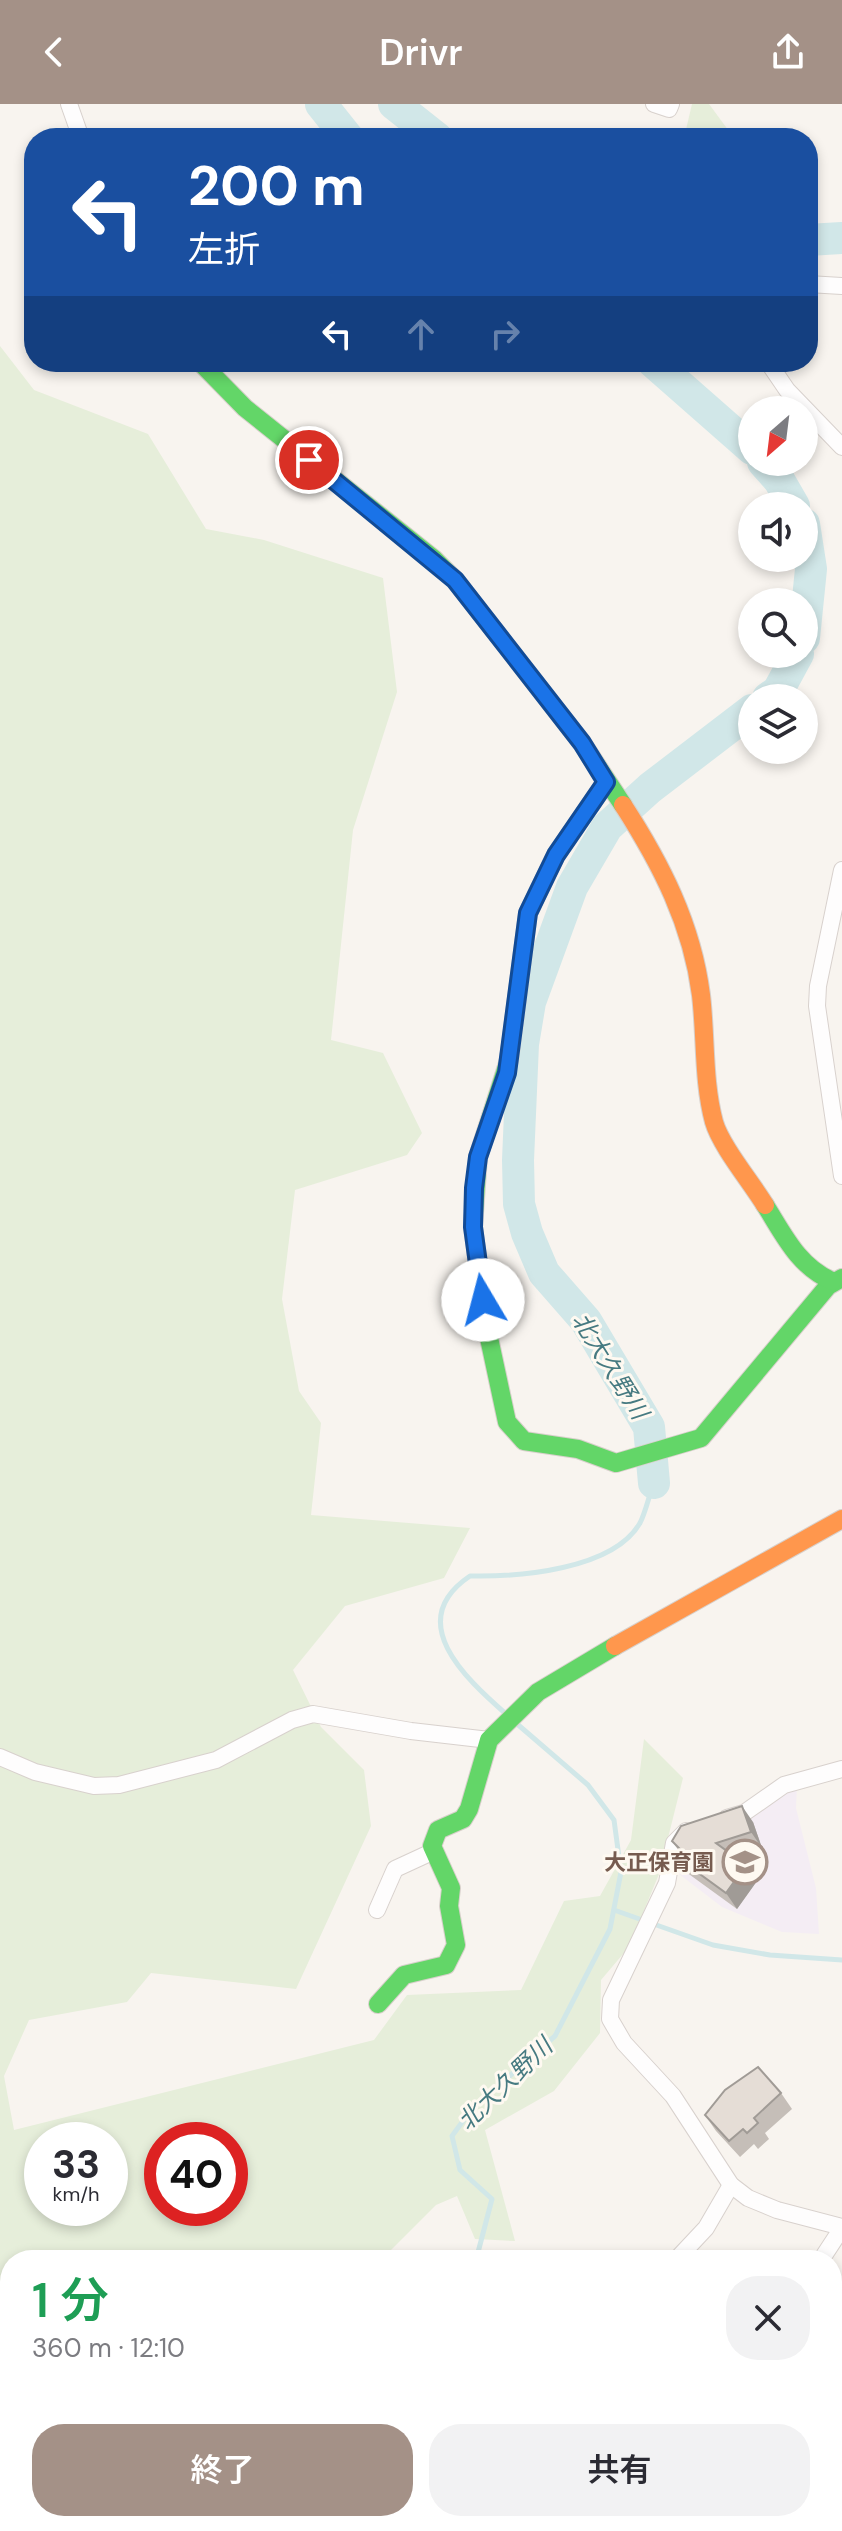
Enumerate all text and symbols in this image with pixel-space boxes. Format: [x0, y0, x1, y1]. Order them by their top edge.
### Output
text: Drivr [379, 29, 463, 76]
icon: back [32, 30, 76, 74]
icon: share [766, 30, 810, 74]
text: 200 m [188, 149, 365, 222]
icon: left [56, 160, 160, 264]
text: 左折 [188, 226, 260, 273]
icon: left [315, 312, 359, 356]
icon: ahead [399, 312, 443, 356]
icon: right [483, 312, 527, 356]
north arrow [738, 396, 818, 476]
map controls [738, 396, 818, 764]
pin [275, 426, 343, 494]
icon: arrive [287, 438, 331, 482]
button: sound [738, 492, 818, 572]
button: search [738, 588, 818, 668]
button: layers [738, 684, 818, 764]
position arrow [441, 1258, 525, 1342]
water label: 北大久野川 [565, 1307, 657, 1427]
school or university icon: 大正保育園 [721, 1838, 769, 1886]
place label: 大正保育園 [604, 1848, 714, 1877]
water label: 北大久野川 [451, 2029, 561, 2136]
speed limit sign: 40 [144, 2122, 248, 2226]
text: 33 [52, 2138, 100, 2190]
text: km/h [52, 2181, 100, 2207]
text: 1 分 [32, 2269, 108, 2332]
button: close [726, 2276, 810, 2360]
text: 360 m · 12:10 [32, 2331, 185, 2365]
button: 終了 [32, 2424, 413, 2516]
button: 共有 [429, 2424, 810, 2516]

